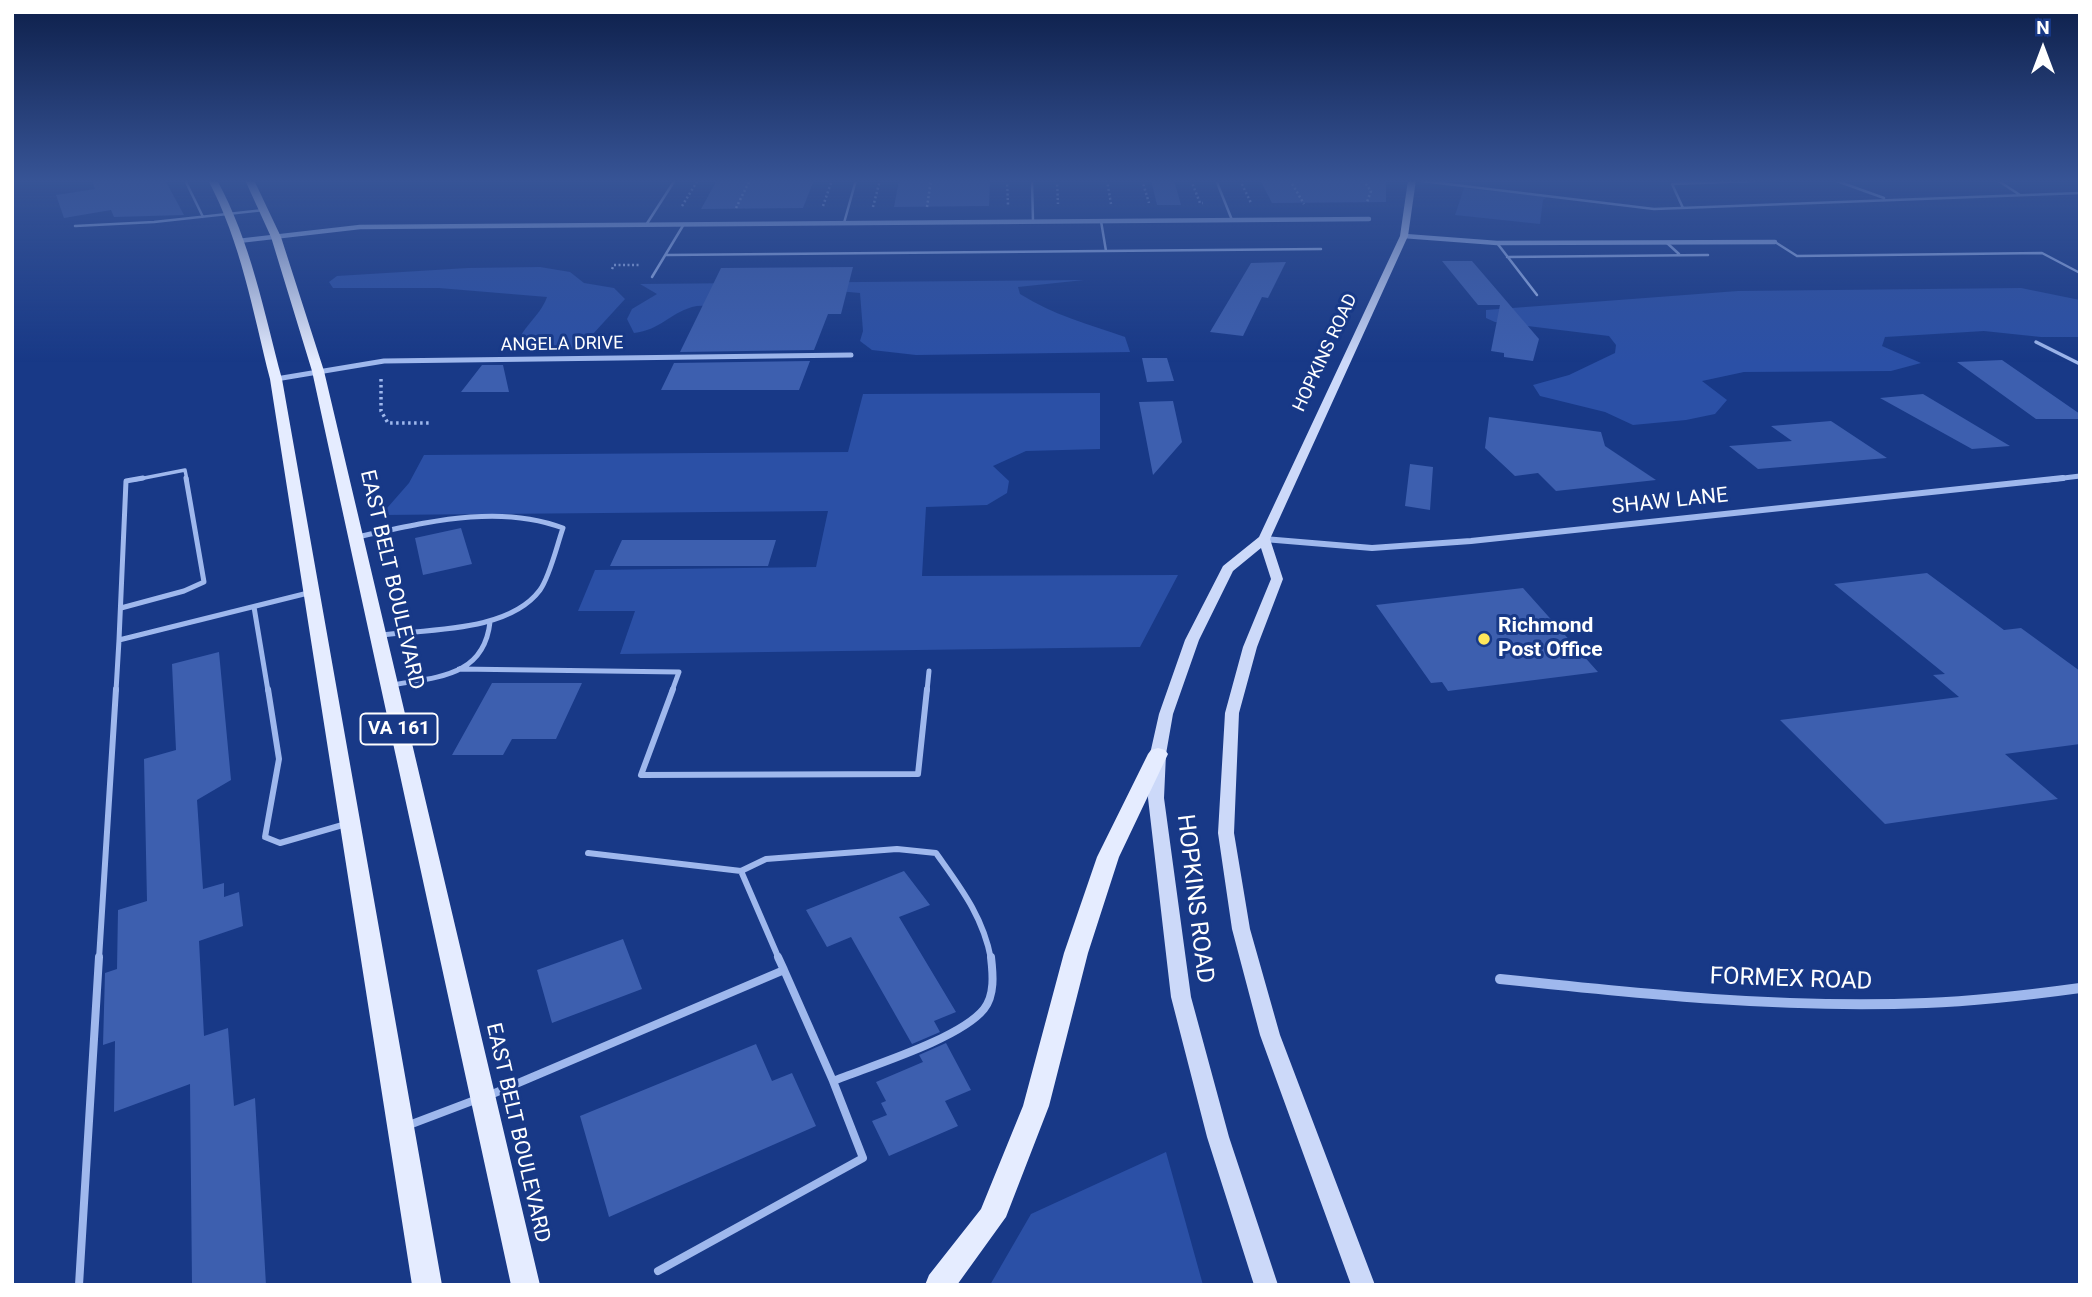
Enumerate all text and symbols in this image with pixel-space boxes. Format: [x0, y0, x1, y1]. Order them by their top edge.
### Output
north arrow [2008, 14, 2078, 84]
text: N [2036, 16, 2050, 39]
street label: HOPKINS ROAD [1289, 291, 1363, 415]
street label: ANGELA DRIVE [501, 333, 623, 357]
street label: EAST BELT BOULEVARD [353, 468, 429, 692]
street label: SHAW LANE [1611, 483, 1729, 521]
place label: Richmond Post Office [1498, 614, 1603, 664]
marker: Richmond Post Office [1476, 631, 1492, 647]
road number: VA 161 [360, 714, 438, 744]
street label: HOPKINS ROAD [1169, 813, 1219, 985]
street label: FORMEX ROAD [1709, 963, 1873, 997]
street label: EAST BELT BOULEVARD [479, 1021, 555, 1245]

